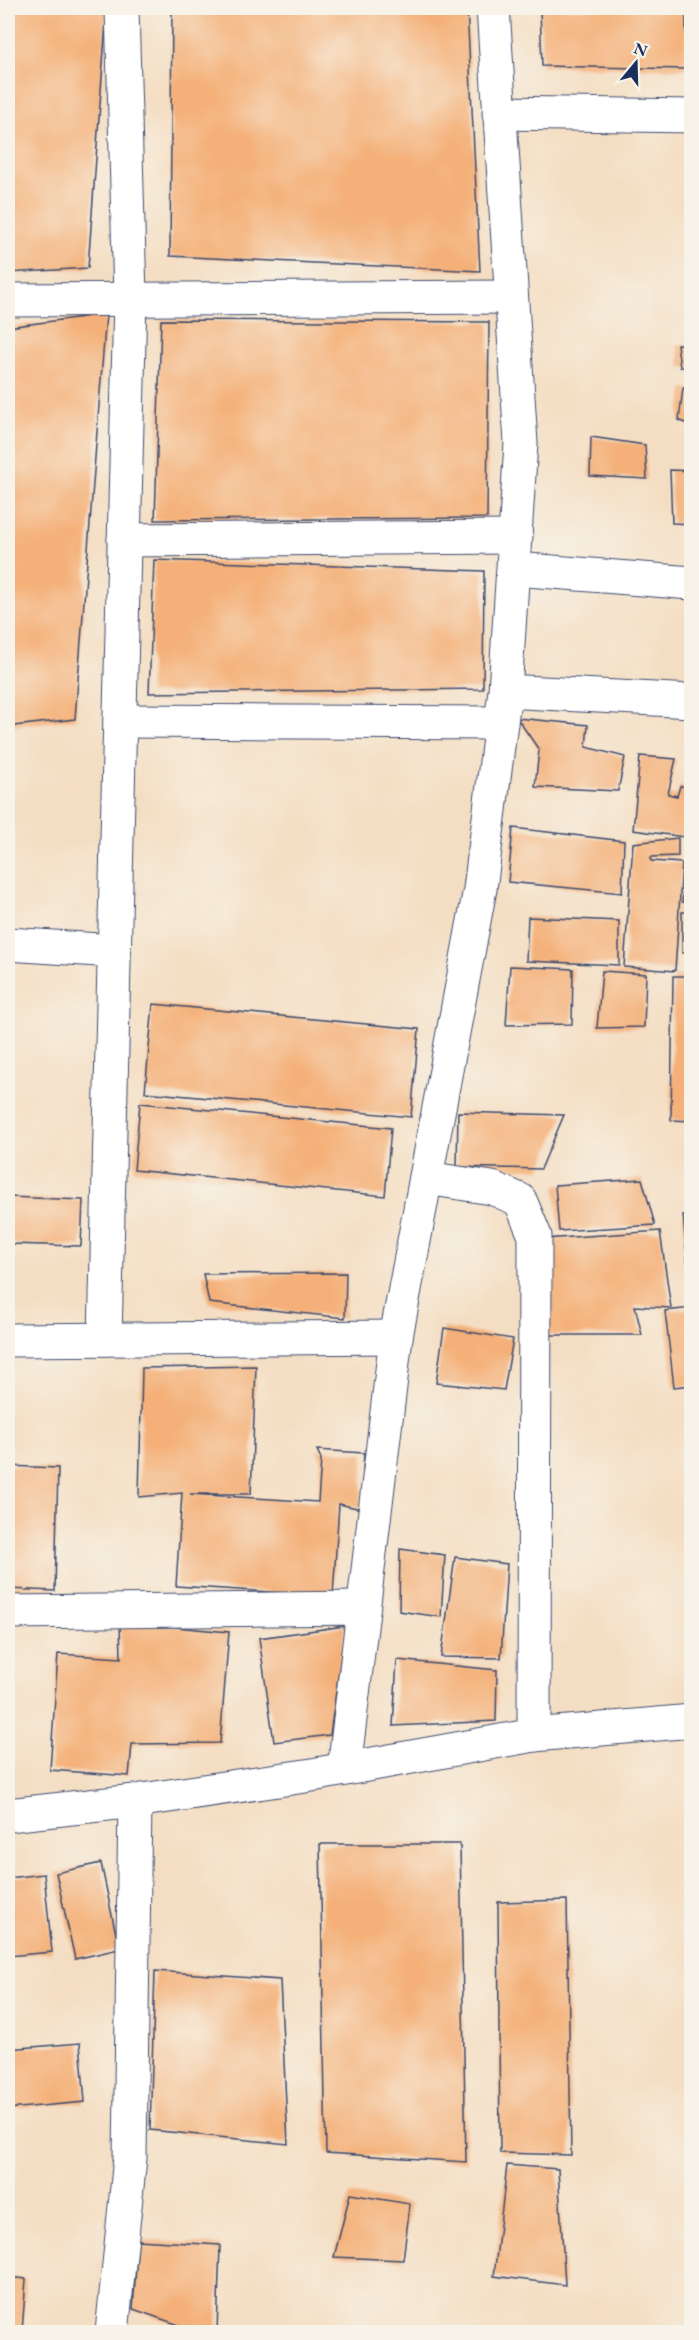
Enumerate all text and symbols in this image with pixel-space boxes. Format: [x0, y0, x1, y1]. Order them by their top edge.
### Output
north arrow [606, 33, 666, 93]
text: N [631, 37, 650, 61]

